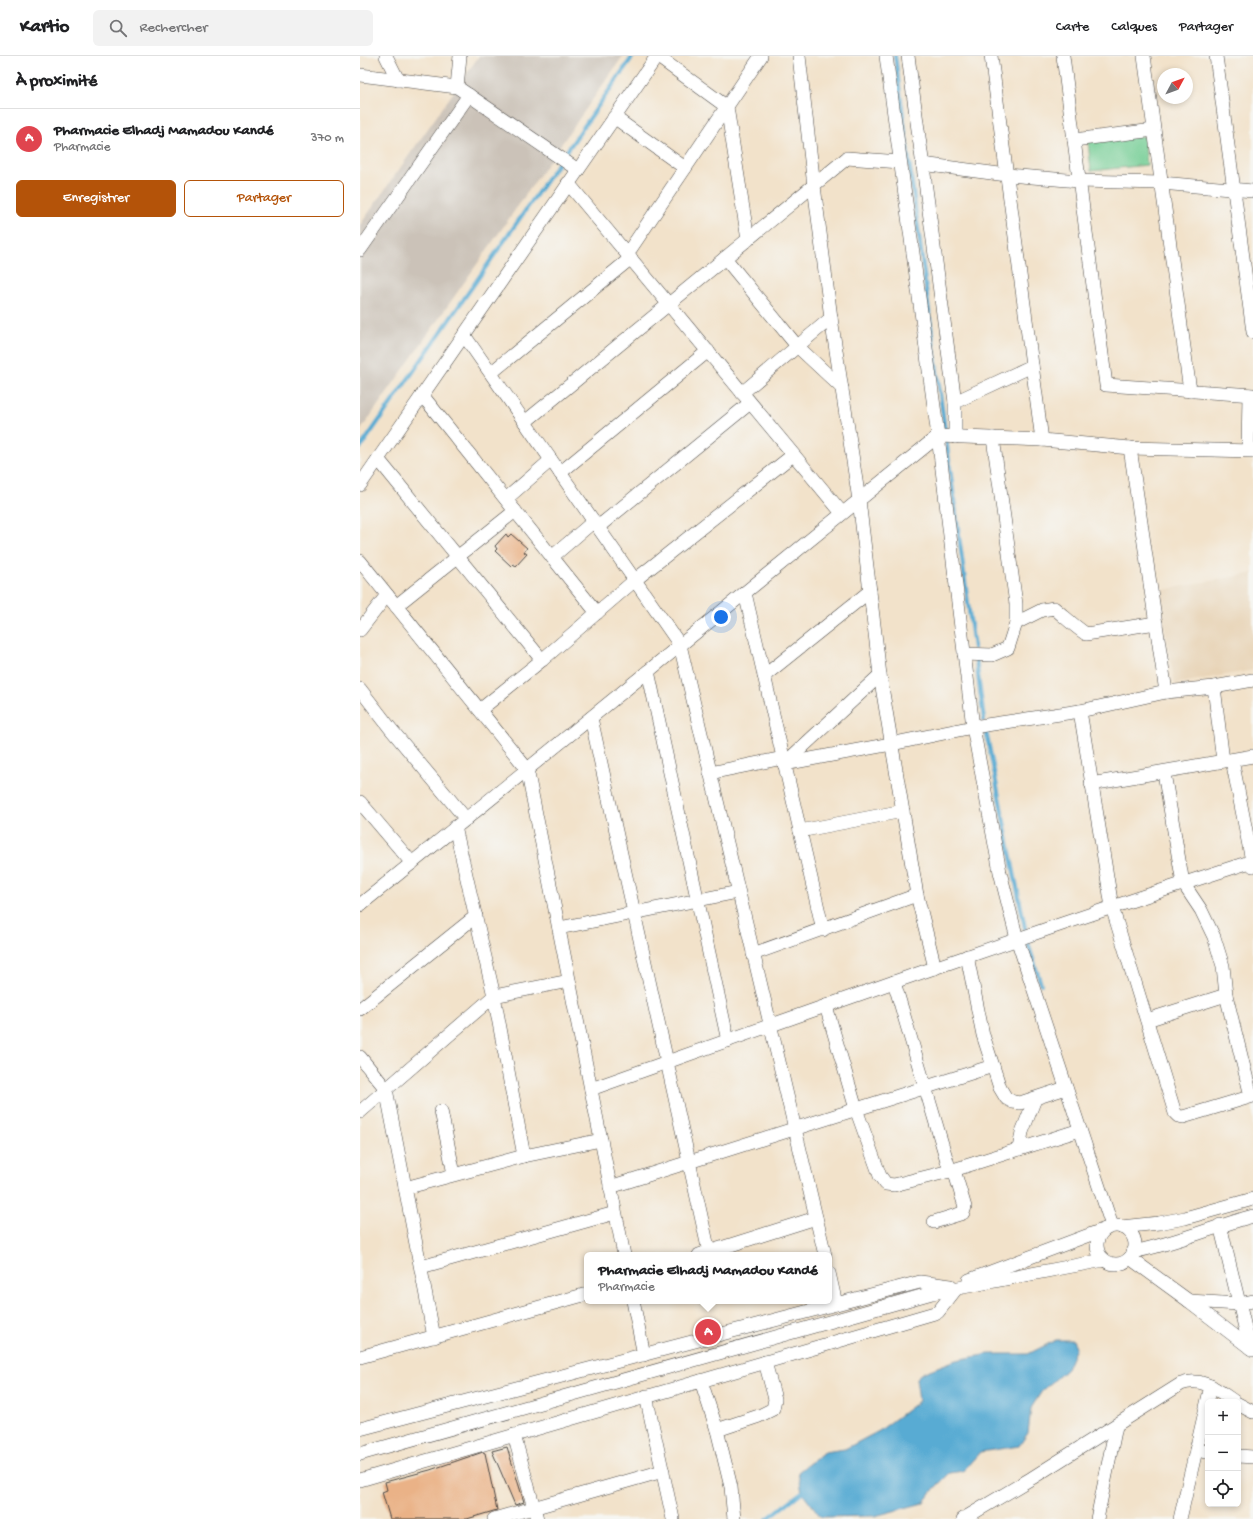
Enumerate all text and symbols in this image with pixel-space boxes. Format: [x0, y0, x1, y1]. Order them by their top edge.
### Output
search box [93, 10, 373, 46]
text: Kartio [20, 16, 69, 39]
icon: search [107, 17, 129, 39]
text: Rechercher [139, 19, 208, 37]
text: Carte [1056, 19, 1089, 36]
text: Calques [1111, 19, 1157, 36]
text: Partager [1179, 19, 1233, 36]
north arrow [1157, 68, 1193, 104]
text: À proximité [16, 72, 97, 92]
text: Pharmacie Elhadj Mamadou Kandé [54, 122, 273, 140]
text: A [25, 131, 33, 146]
text: 370 m [311, 131, 344, 146]
text: Pharmacie [54, 140, 110, 155]
button: Enregistrer [16, 180, 176, 217]
button: Partager [184, 180, 344, 217]
your location [711, 607, 731, 627]
popup [584, 1252, 832, 1304]
text: Pharmacie Elhadj Mamadou Kandé [598, 1262, 818, 1280]
text: Pharmacie [598, 1280, 655, 1295]
pin: A [695, 1317, 721, 1347]
map controls [1205, 1399, 1241, 1507]
button: + [1205, 1399, 1241, 1435]
button: − [1205, 1435, 1241, 1471]
button: locate [1205, 1471, 1241, 1507]

